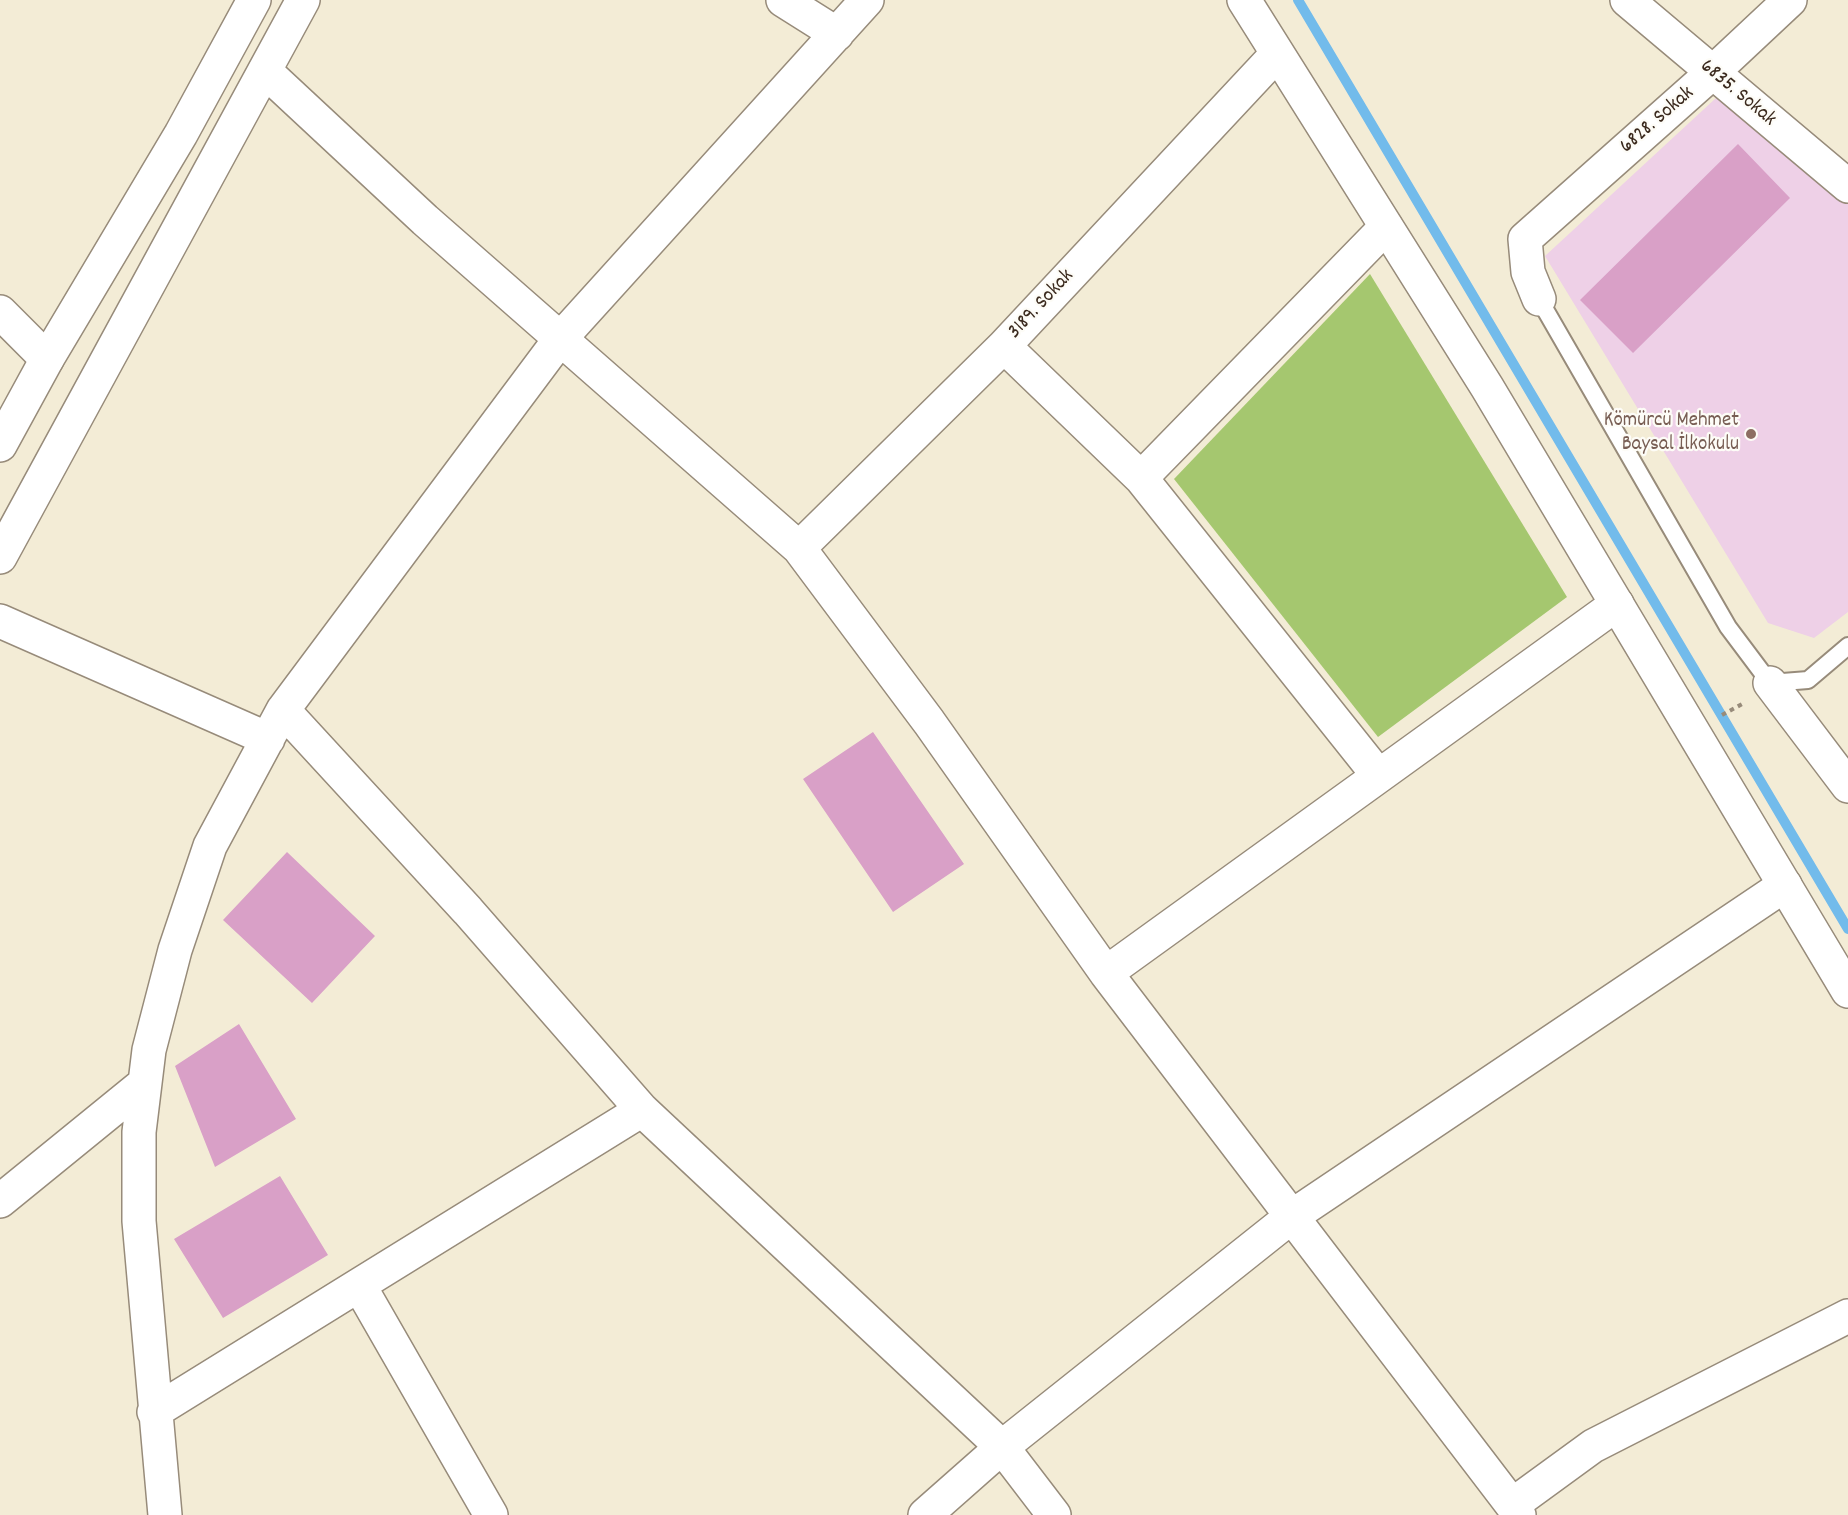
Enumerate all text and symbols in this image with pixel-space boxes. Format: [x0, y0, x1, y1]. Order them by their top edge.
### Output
street label: 6835. Sokak [1694, 55, 1780, 133]
street label: 6828. Sokak [1616, 82, 1700, 160]
street label: 3189. Sokak [1003, 265, 1081, 345]
place label: Kömürcü Mehmet Baysal İlkokulu [1604, 409, 1739, 459]
marker: Kömürcü Mehmet Baysal İlkokulu [1744, 427, 1758, 441]

